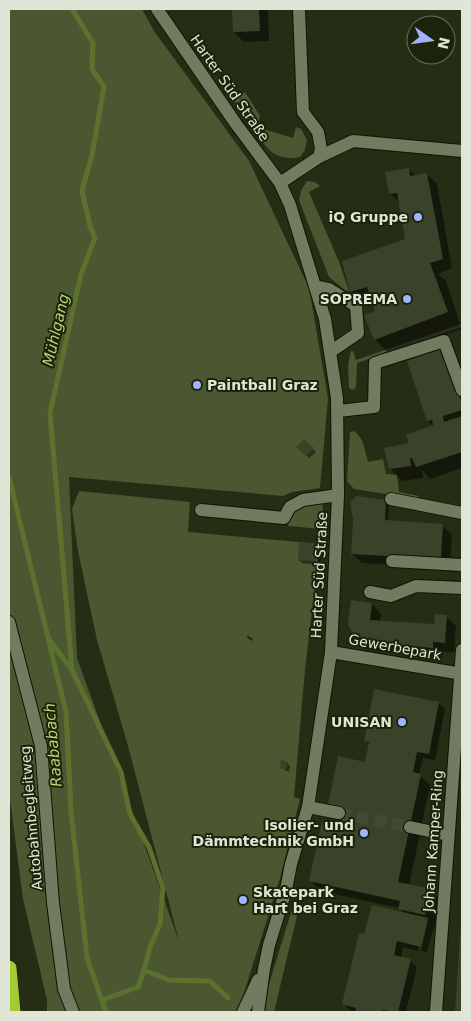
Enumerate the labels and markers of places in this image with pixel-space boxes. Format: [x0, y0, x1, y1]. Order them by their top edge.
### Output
place label: iQ Gruppe [329, 209, 408, 225]
marker: iQ Gruppe [412, 211, 424, 223]
place label: SOPREMA [320, 291, 397, 307]
marker: SOPREMA [401, 293, 413, 305]
place label: Paintball Graz [207, 377, 318, 393]
marker: Paintball Graz [191, 379, 203, 391]
place label: UNISAN [331, 714, 392, 730]
marker: UNISAN [396, 716, 408, 728]
place label: Isolier- und Dämmtechnik GmbH [193, 817, 354, 849]
marker: Isolier- und Dämmtechnik GmbH [358, 827, 370, 839]
place label: Skatepark Hart bei Graz [253, 884, 358, 916]
marker: Skatepark Hart bei Graz [237, 894, 249, 906]

